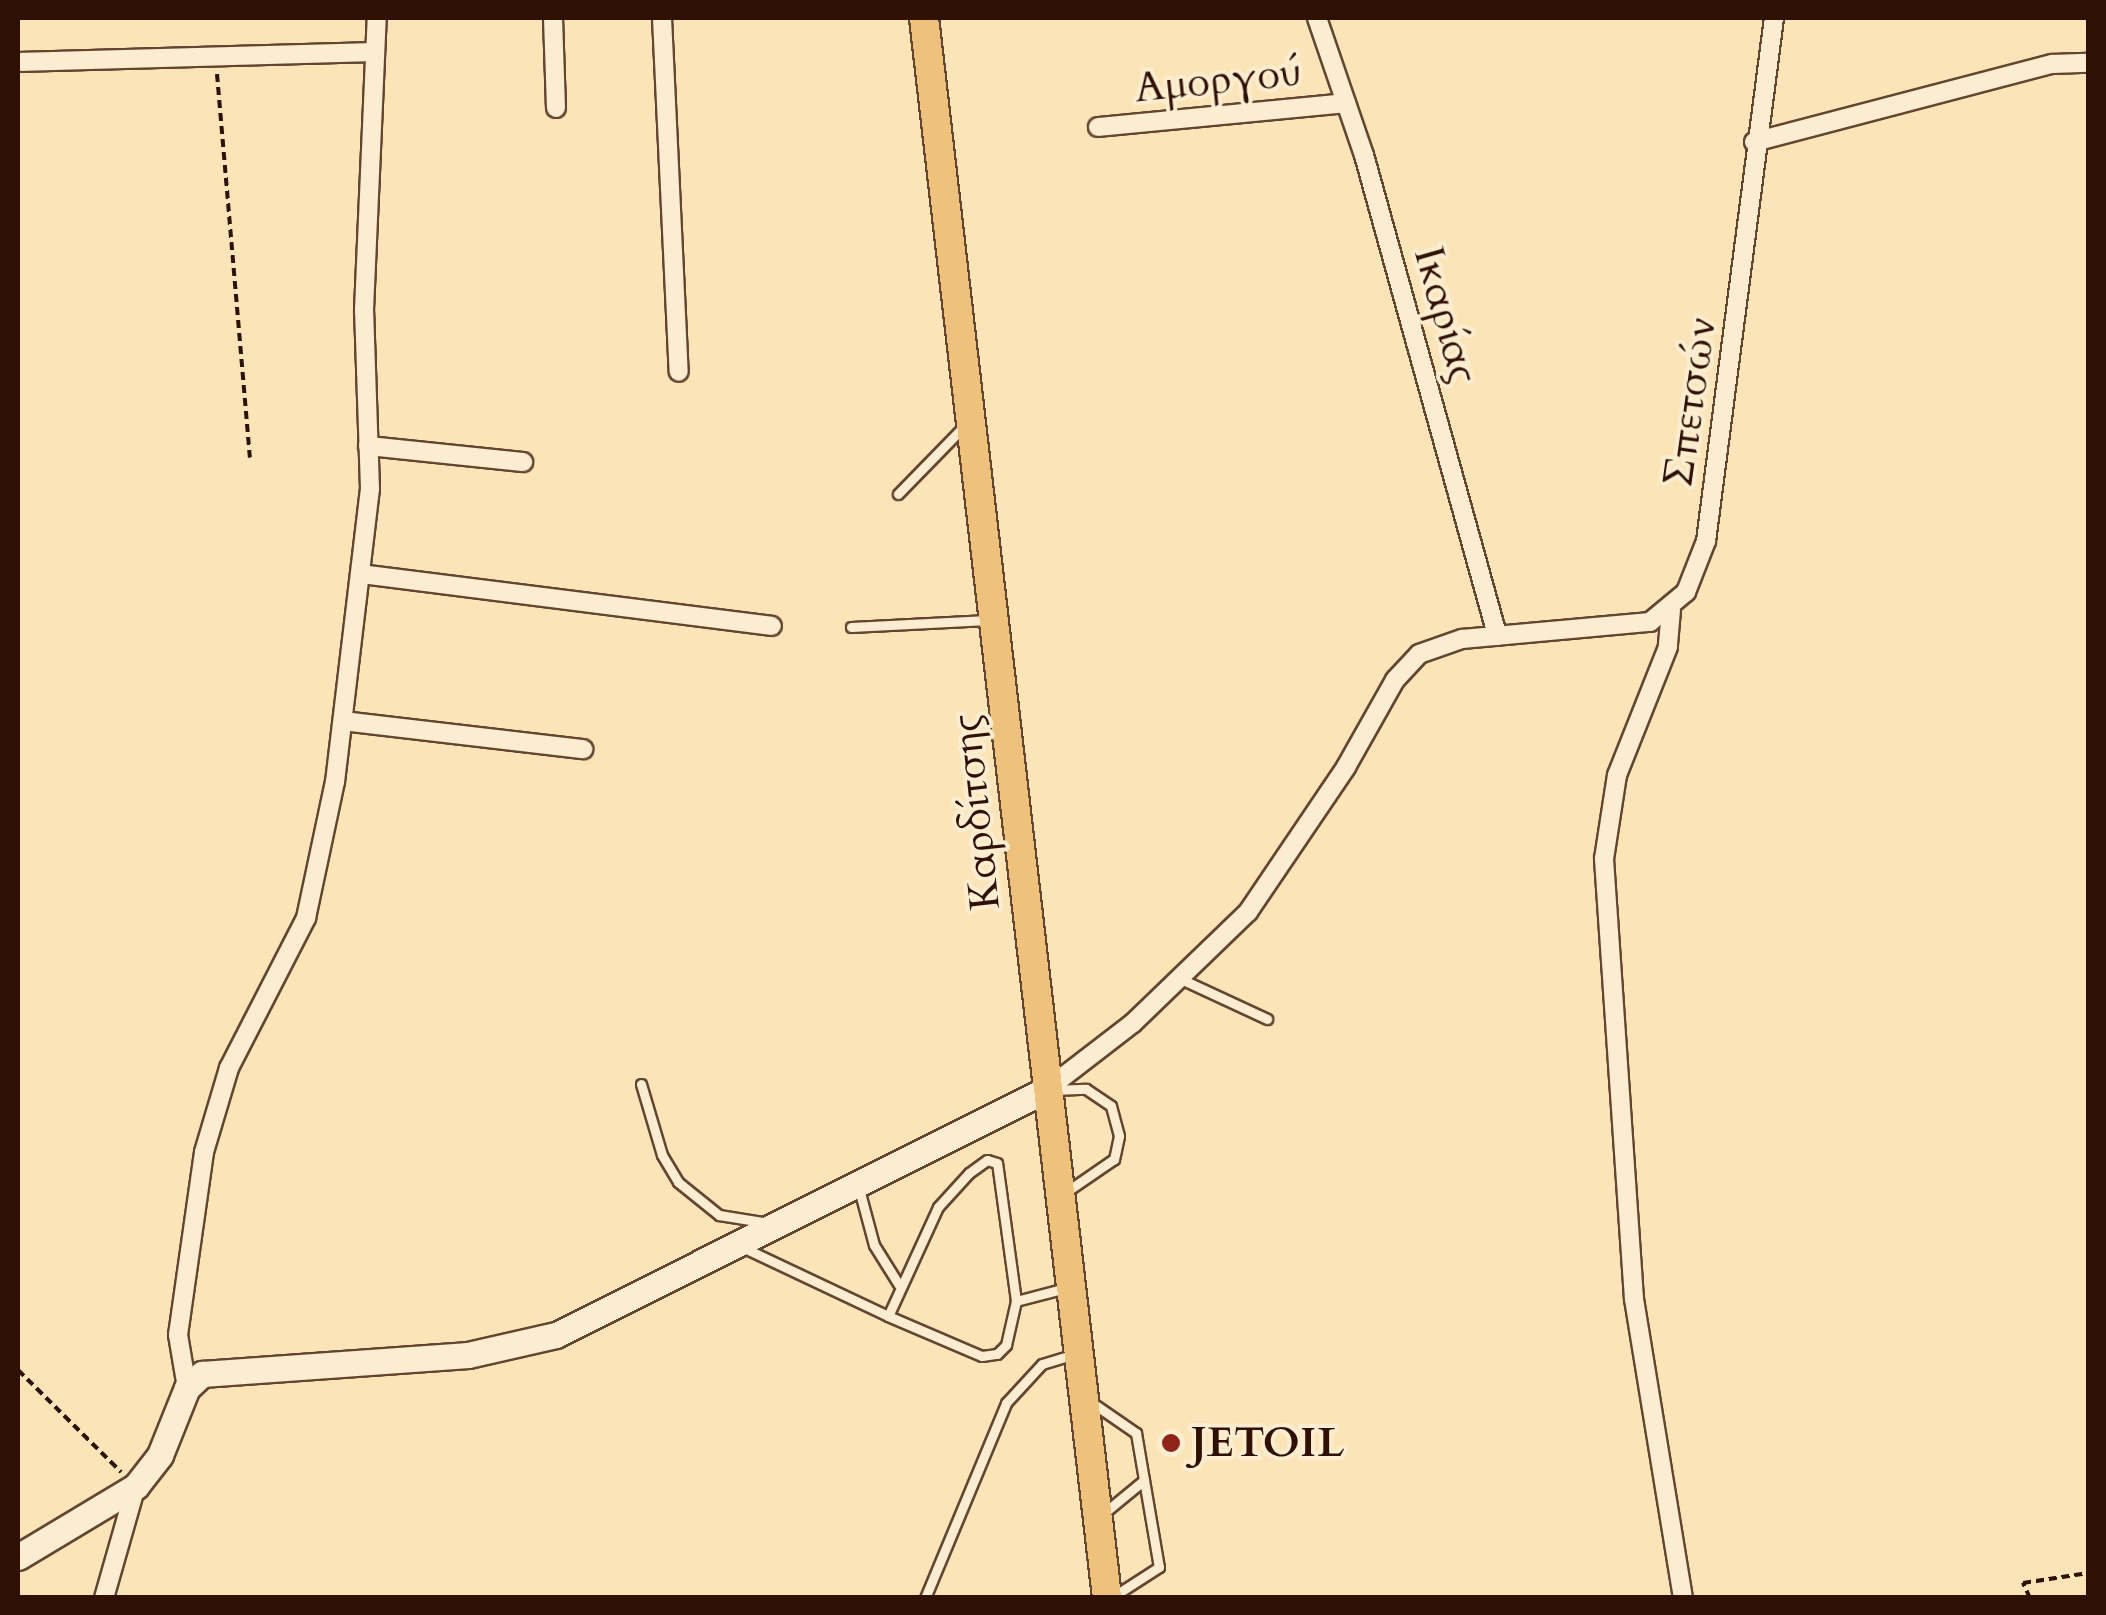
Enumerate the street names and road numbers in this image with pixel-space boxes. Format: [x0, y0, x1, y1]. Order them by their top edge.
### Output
street label: Αμοργού [1132, 46, 1304, 114]
street label: Ικαρίας [1403, 241, 1489, 389]
street label: Σπετσών [1653, 314, 1727, 490]
street label: Καρδίτσης [941, 712, 1011, 912]

